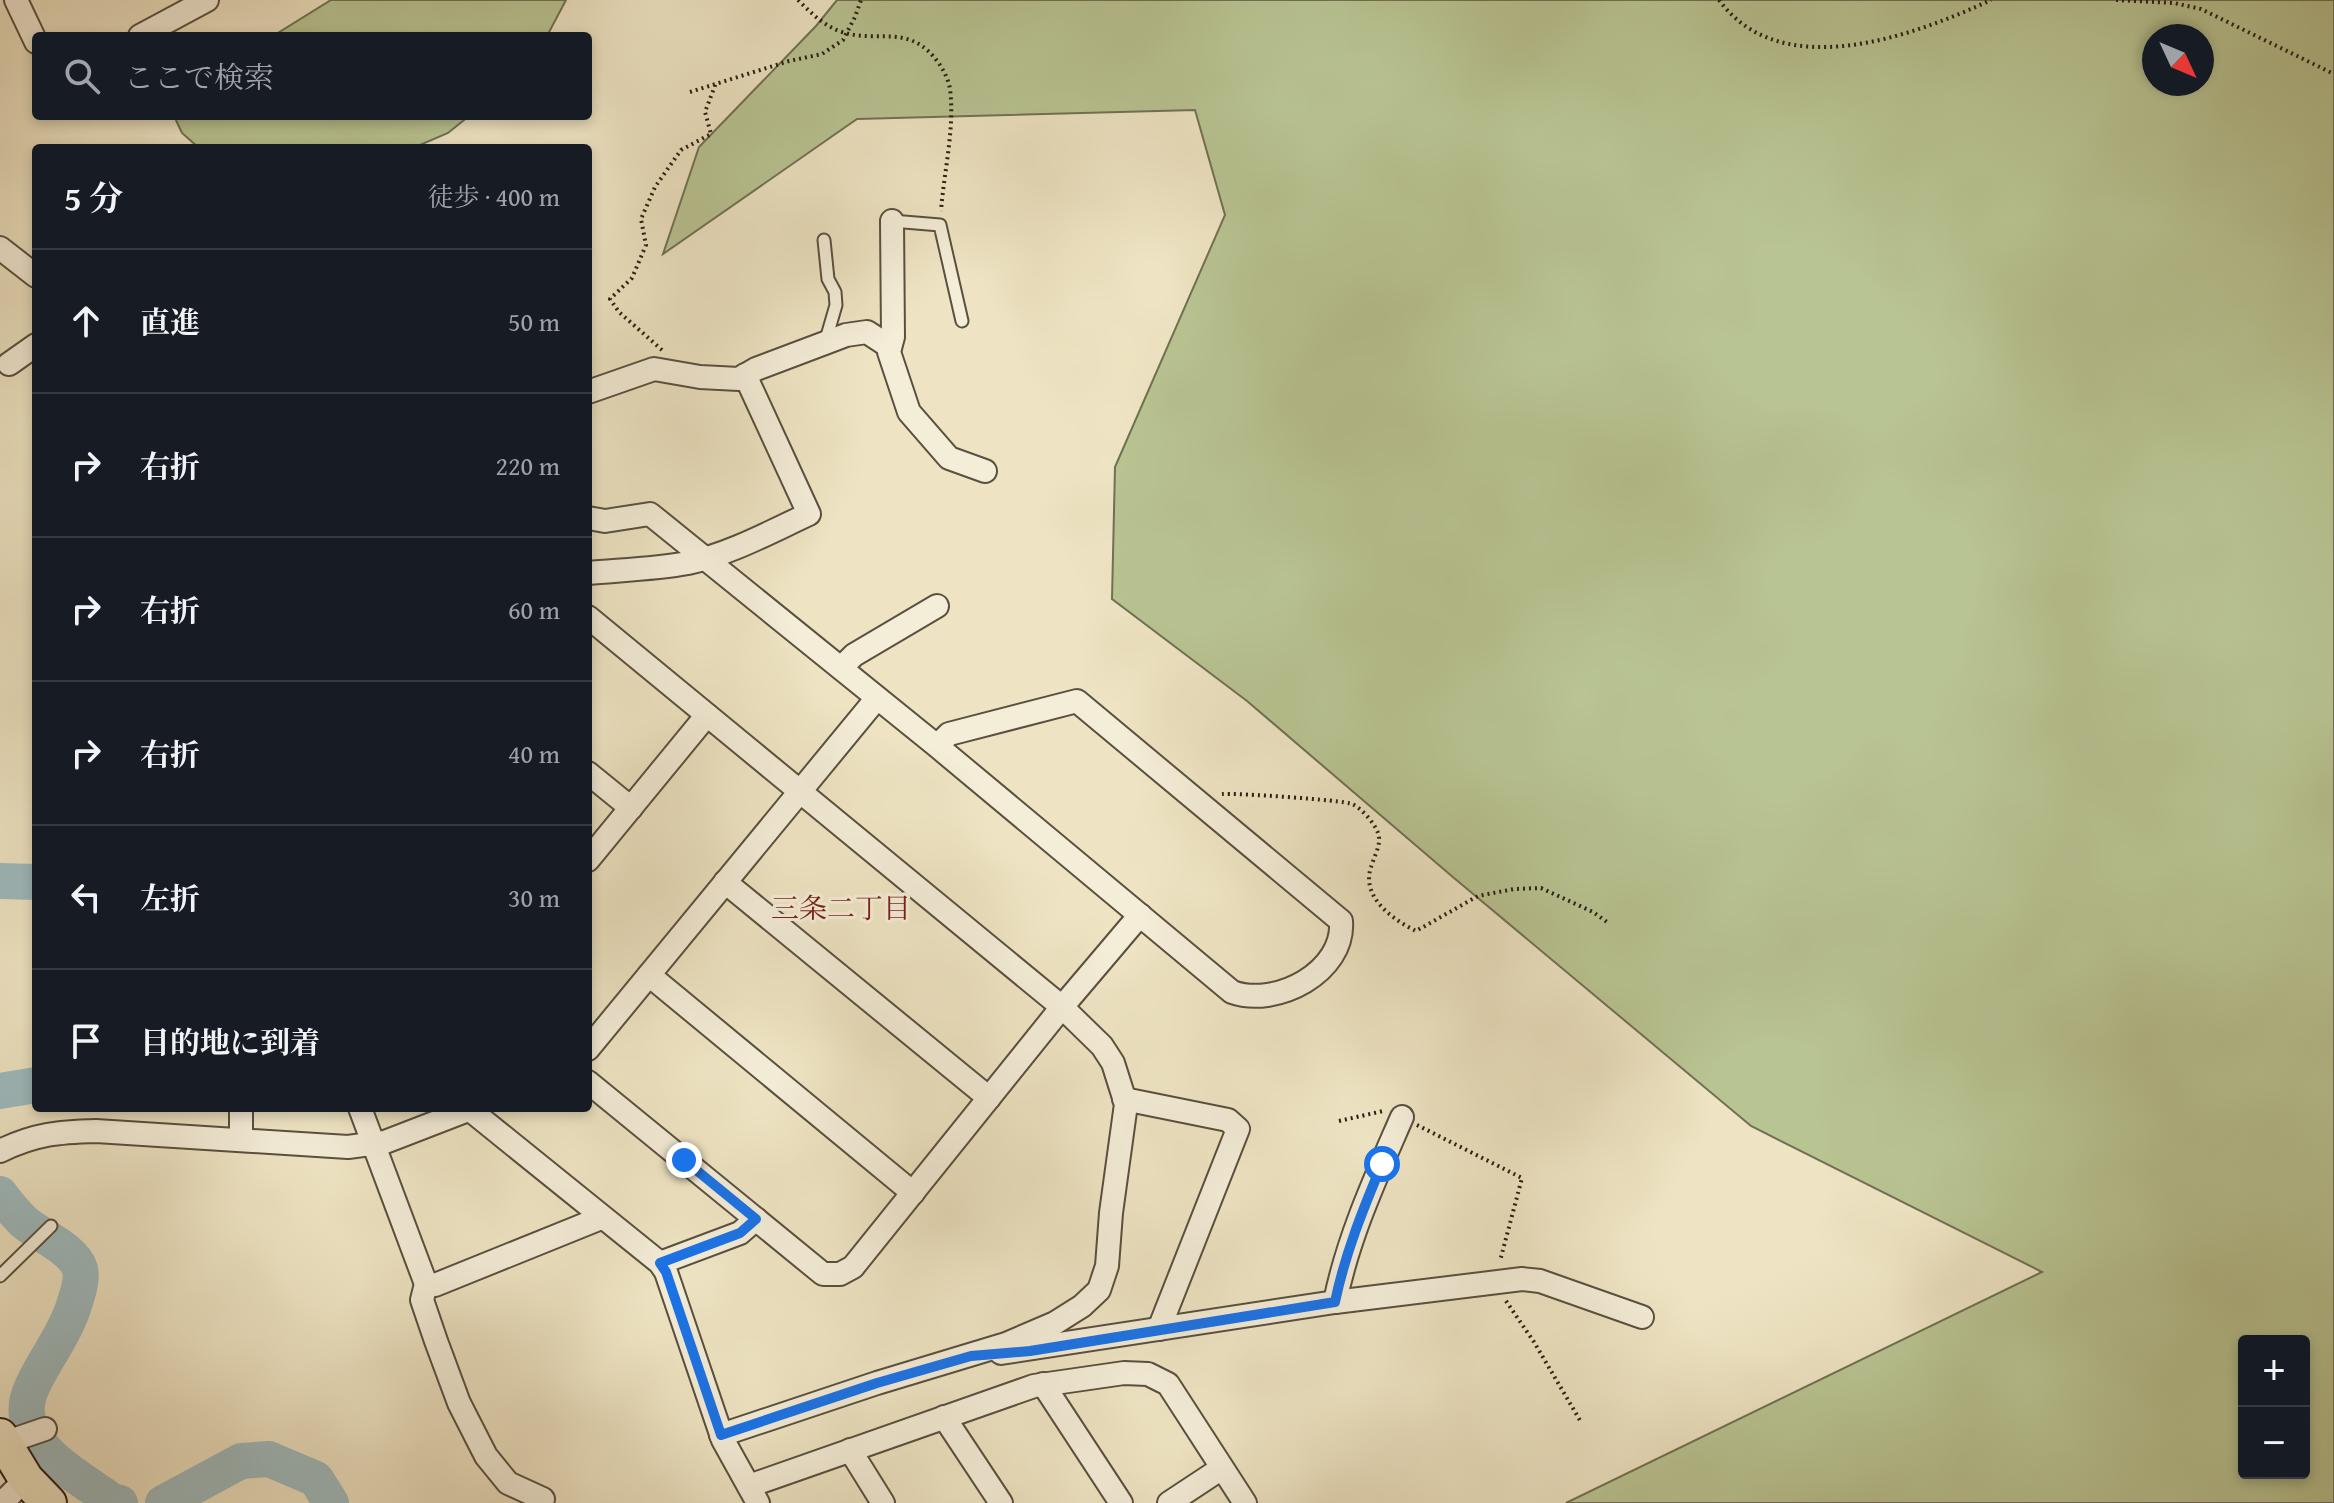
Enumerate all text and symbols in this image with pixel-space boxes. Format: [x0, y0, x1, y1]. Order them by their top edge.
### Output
north arrow [2142, 24, 2214, 96]
search box [32, 32, 592, 120]
icon: search [60, 54, 104, 98]
text: ここで検索 [124, 55, 274, 99]
text: 5 分 [64, 173, 123, 222]
text: 徒歩 · 400 m [428, 177, 560, 216]
icon: ahead [64, 299, 108, 343]
text: 直進 [140, 300, 200, 344]
text: 50 m [508, 302, 560, 341]
icon: right [64, 443, 108, 487]
text: 右折 [140, 444, 200, 488]
text: 220 m [495, 446, 560, 485]
icon: right [64, 587, 108, 631]
text: 右折 [140, 588, 200, 632]
text: 60 m [508, 590, 560, 629]
icon: right [64, 731, 108, 775]
text: 右折 [140, 732, 200, 776]
text: 40 m [508, 734, 560, 773]
icon: left [64, 875, 108, 919]
text: 左折 [140, 876, 200, 920]
text: 30 m [508, 878, 560, 917]
district label: 三条二丁目 [771, 887, 911, 928]
icon: arrive [64, 1019, 108, 1063]
text: 目的地に到着 [140, 1020, 320, 1064]
route end [666, 1142, 702, 1178]
route start [1364, 1146, 1400, 1182]
map controls [2238, 1335, 2310, 1479]
button: + [2238, 1335, 2310, 1407]
button: − [2238, 1407, 2310, 1479]

